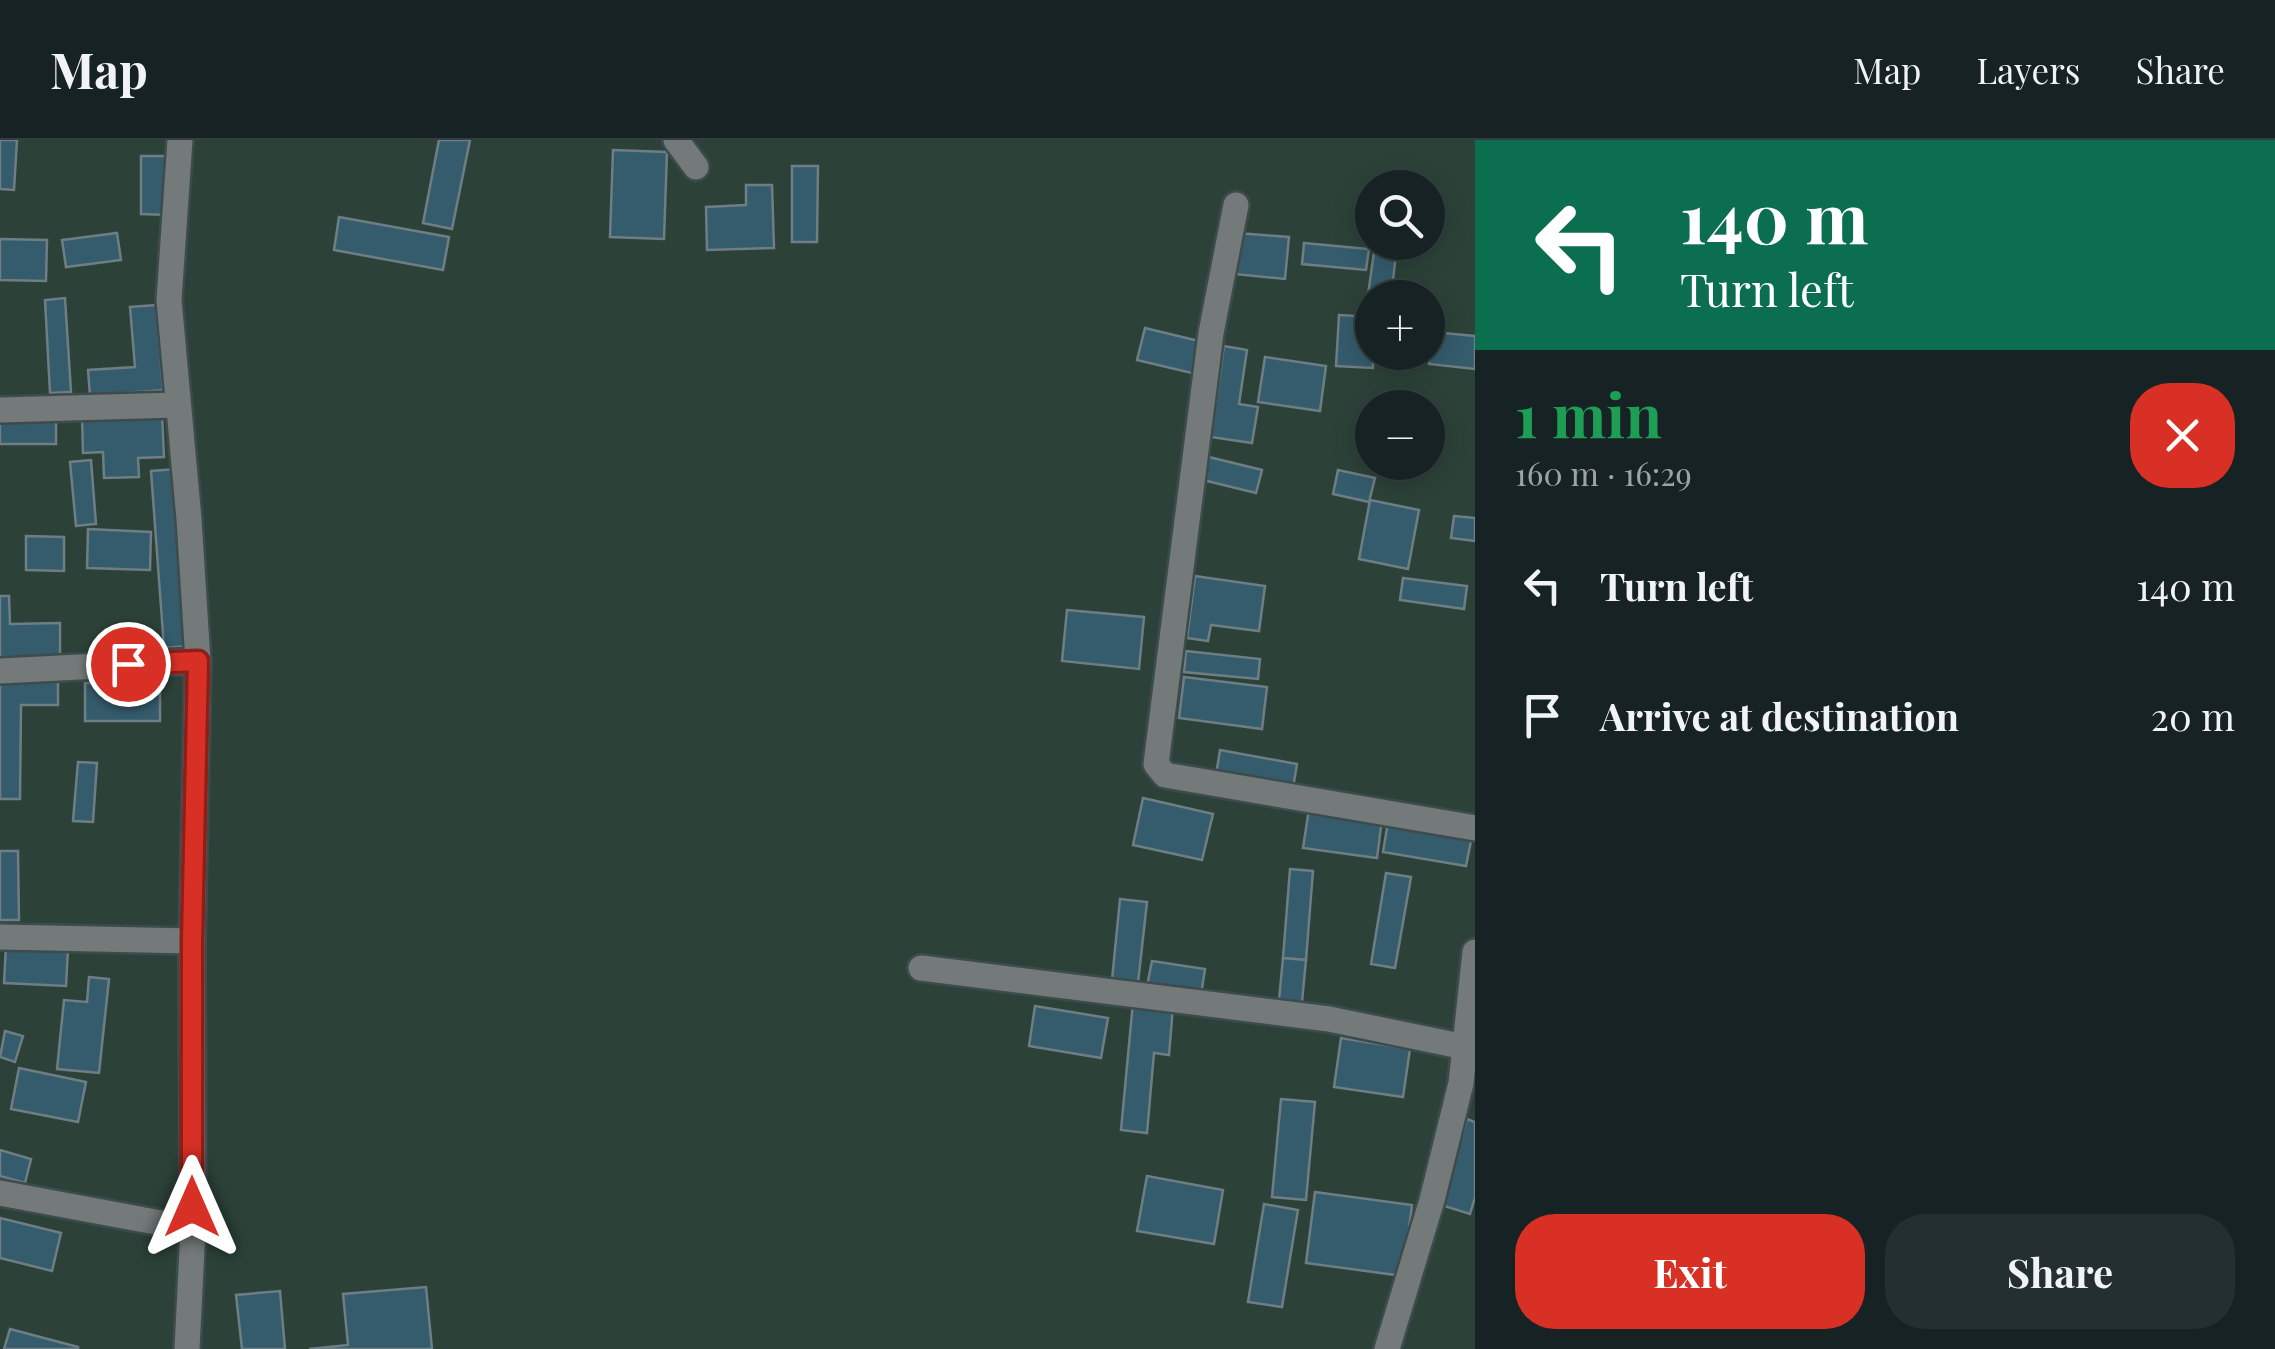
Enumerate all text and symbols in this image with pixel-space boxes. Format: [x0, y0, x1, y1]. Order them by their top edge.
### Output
text: Map [50, 37, 148, 101]
text: Map [1853, 46, 1921, 93]
text: Layers [1976, 46, 2081, 93]
text: Share [2136, 46, 2225, 93]
text: 140 m [1680, 168, 1869, 262]
map controls [1355, 170, 1445, 480]
button: search [1355, 170, 1445, 260]
icon: left [1515, 180, 1645, 310]
text: Turn left [1680, 258, 1854, 318]
button: + [1355, 280, 1445, 370]
text: 1 min [1515, 373, 1662, 453]
button: close [2130, 383, 2235, 488]
button: − [1355, 390, 1445, 480]
text: 160 m · 16:29 [1515, 451, 1692, 494]
icon: left [1515, 558, 1570, 613]
text: Turn left [1600, 560, 1753, 611]
text: 140 m [2136, 560, 2235, 611]
pin [86, 622, 171, 707]
icon: arrive [101, 637, 156, 692]
icon: arrive [1515, 688, 1570, 743]
text: Arrive at destination [1600, 690, 1959, 741]
text: 20 m [2151, 690, 2235, 741]
position arrow [140, 1155, 244, 1259]
button: Exit [1515, 1214, 1865, 1329]
button: Share [1885, 1214, 2235, 1329]

